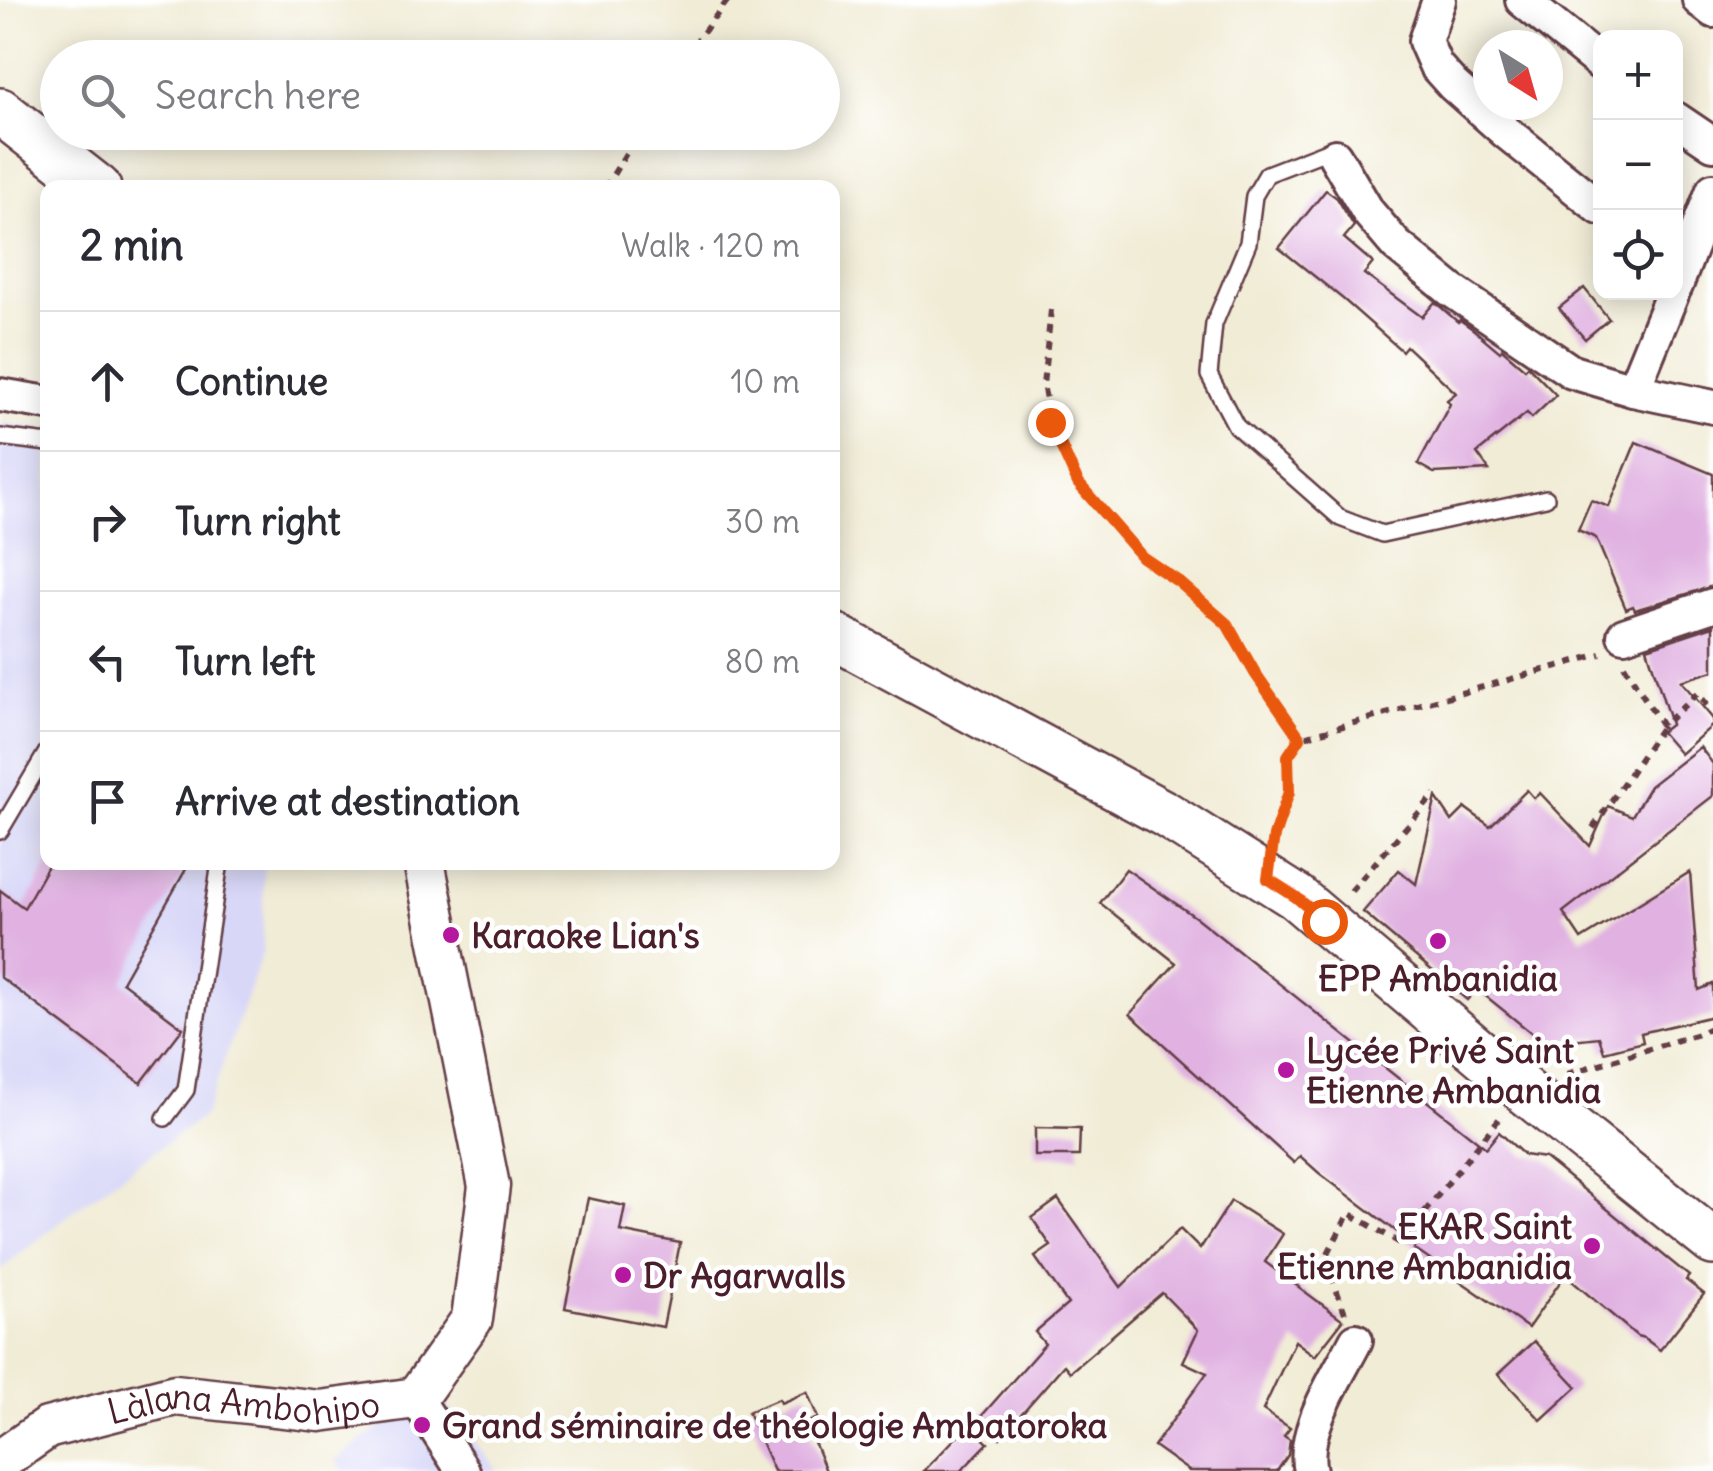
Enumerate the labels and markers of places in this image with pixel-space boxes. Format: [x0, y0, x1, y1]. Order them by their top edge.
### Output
place label: Karaoke Lian's [471, 913, 700, 957]
marker: Karaoke Lian's [440, 924, 462, 946]
marker: EPP Ambanidia [1427, 930, 1449, 952]
place label: EPP Ambanidia [1318, 956, 1558, 1000]
place label: Lycée Privé Saint Etienne Ambanidia [1306, 1028, 1601, 1112]
marker: Lycée Privé Saint Etienne Ambanidia [1275, 1059, 1297, 1081]
place label: EKAR Saint Etienne Ambanidia [1277, 1204, 1572, 1288]
marker: EKAR Saint Etienne Ambanidia [1581, 1235, 1603, 1257]
place label: Dr Agarwalls [643, 1253, 846, 1297]
marker: Dr Agarwalls [612, 1264, 634, 1286]
place label: Grand séminaire de théologie Ambatoroka [442, 1403, 1108, 1447]
marker: Grand séminaire de théologie Ambatoroka [411, 1414, 433, 1436]

